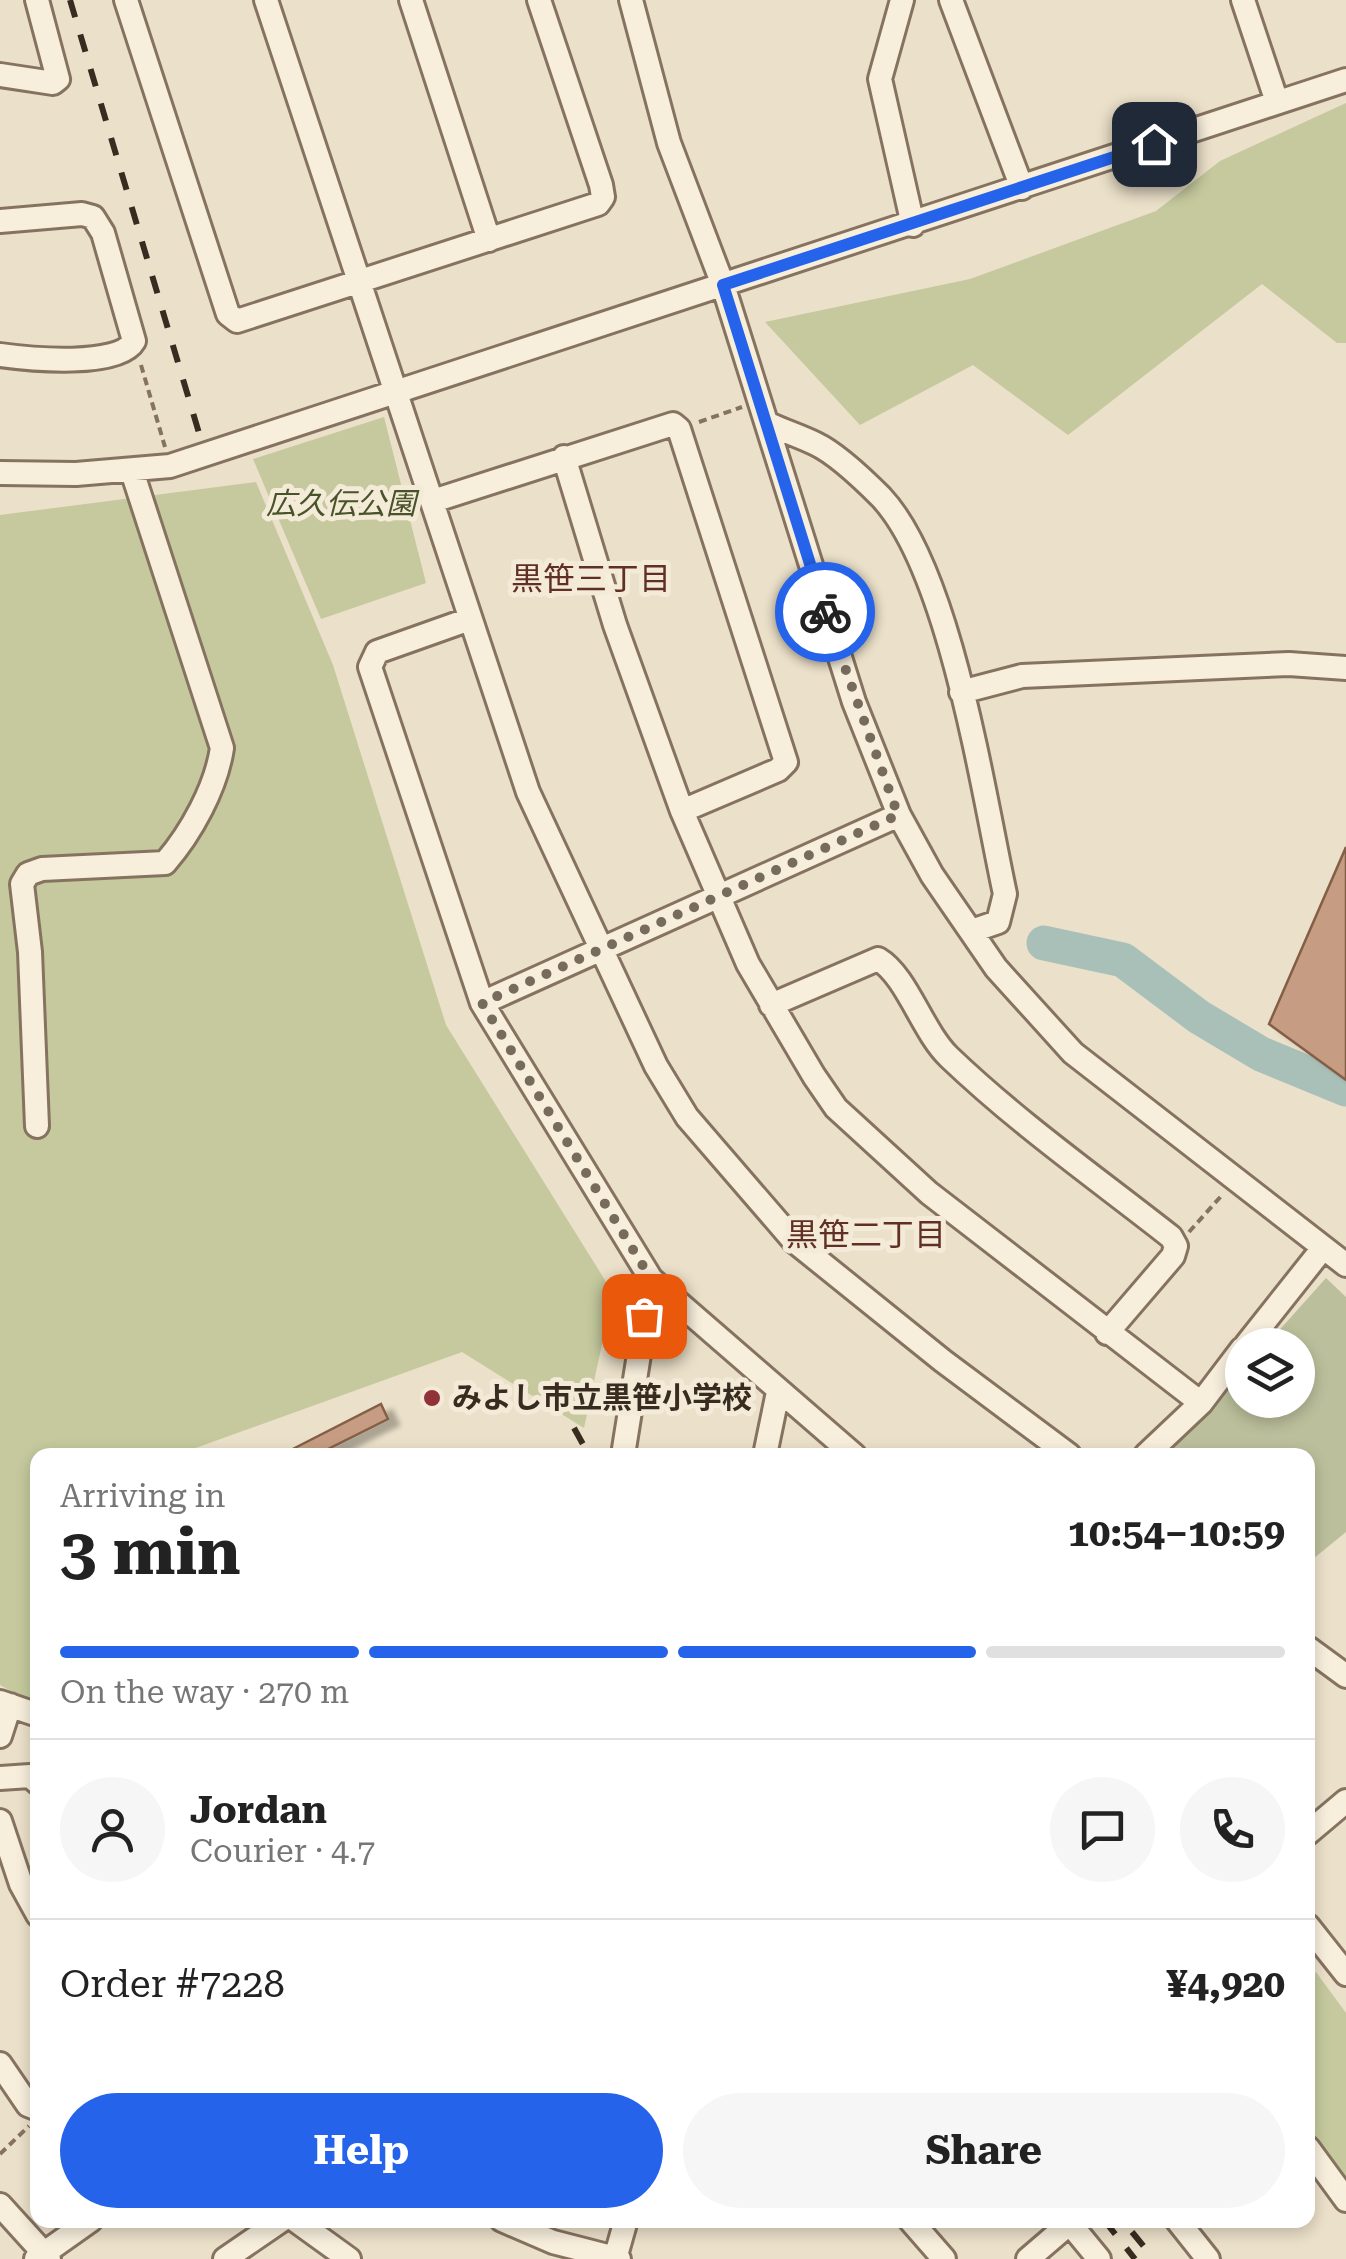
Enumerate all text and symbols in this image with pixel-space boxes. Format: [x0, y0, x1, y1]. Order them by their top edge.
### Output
pin [1112, 102, 1197, 187]
icon: home [1127, 117, 1182, 172]
park label: 広久伝公園 [266, 486, 420, 521]
district label: 黒笹三丁目 [511, 560, 671, 598]
courier [775, 562, 875, 662]
icon: bike [798, 585, 853, 640]
district label: 黒笹二丁目 [786, 1216, 946, 1254]
pin [602, 1274, 687, 1359]
icon: bag [617, 1289, 672, 1344]
map controls [1225, 1328, 1315, 1418]
button: layers [1225, 1328, 1315, 1418]
place label: みよし市立黒笹小学校 [452, 1380, 752, 1415]
marker: みよし市立黒笹小学校 [421, 1387, 443, 1409]
text: Arriving in [60, 1477, 225, 1515]
text: 10:54–10:59 [1068, 1511, 1285, 1555]
text: 3 min [60, 1514, 241, 1590]
text: On the way · 270 m [60, 1673, 349, 1711]
button: person [60, 1777, 165, 1882]
button: chat [1050, 1777, 1155, 1882]
button: phone [1180, 1777, 1285, 1882]
text: Jordan [190, 1788, 327, 1832]
text: Courier · 4.7 [190, 1832, 375, 1870]
text: Order #7228 [60, 1962, 285, 2006]
text: ¥4,920 [1166, 1962, 1285, 2006]
button: Help [60, 2093, 663, 2208]
button: Share [683, 2093, 1285, 2208]

